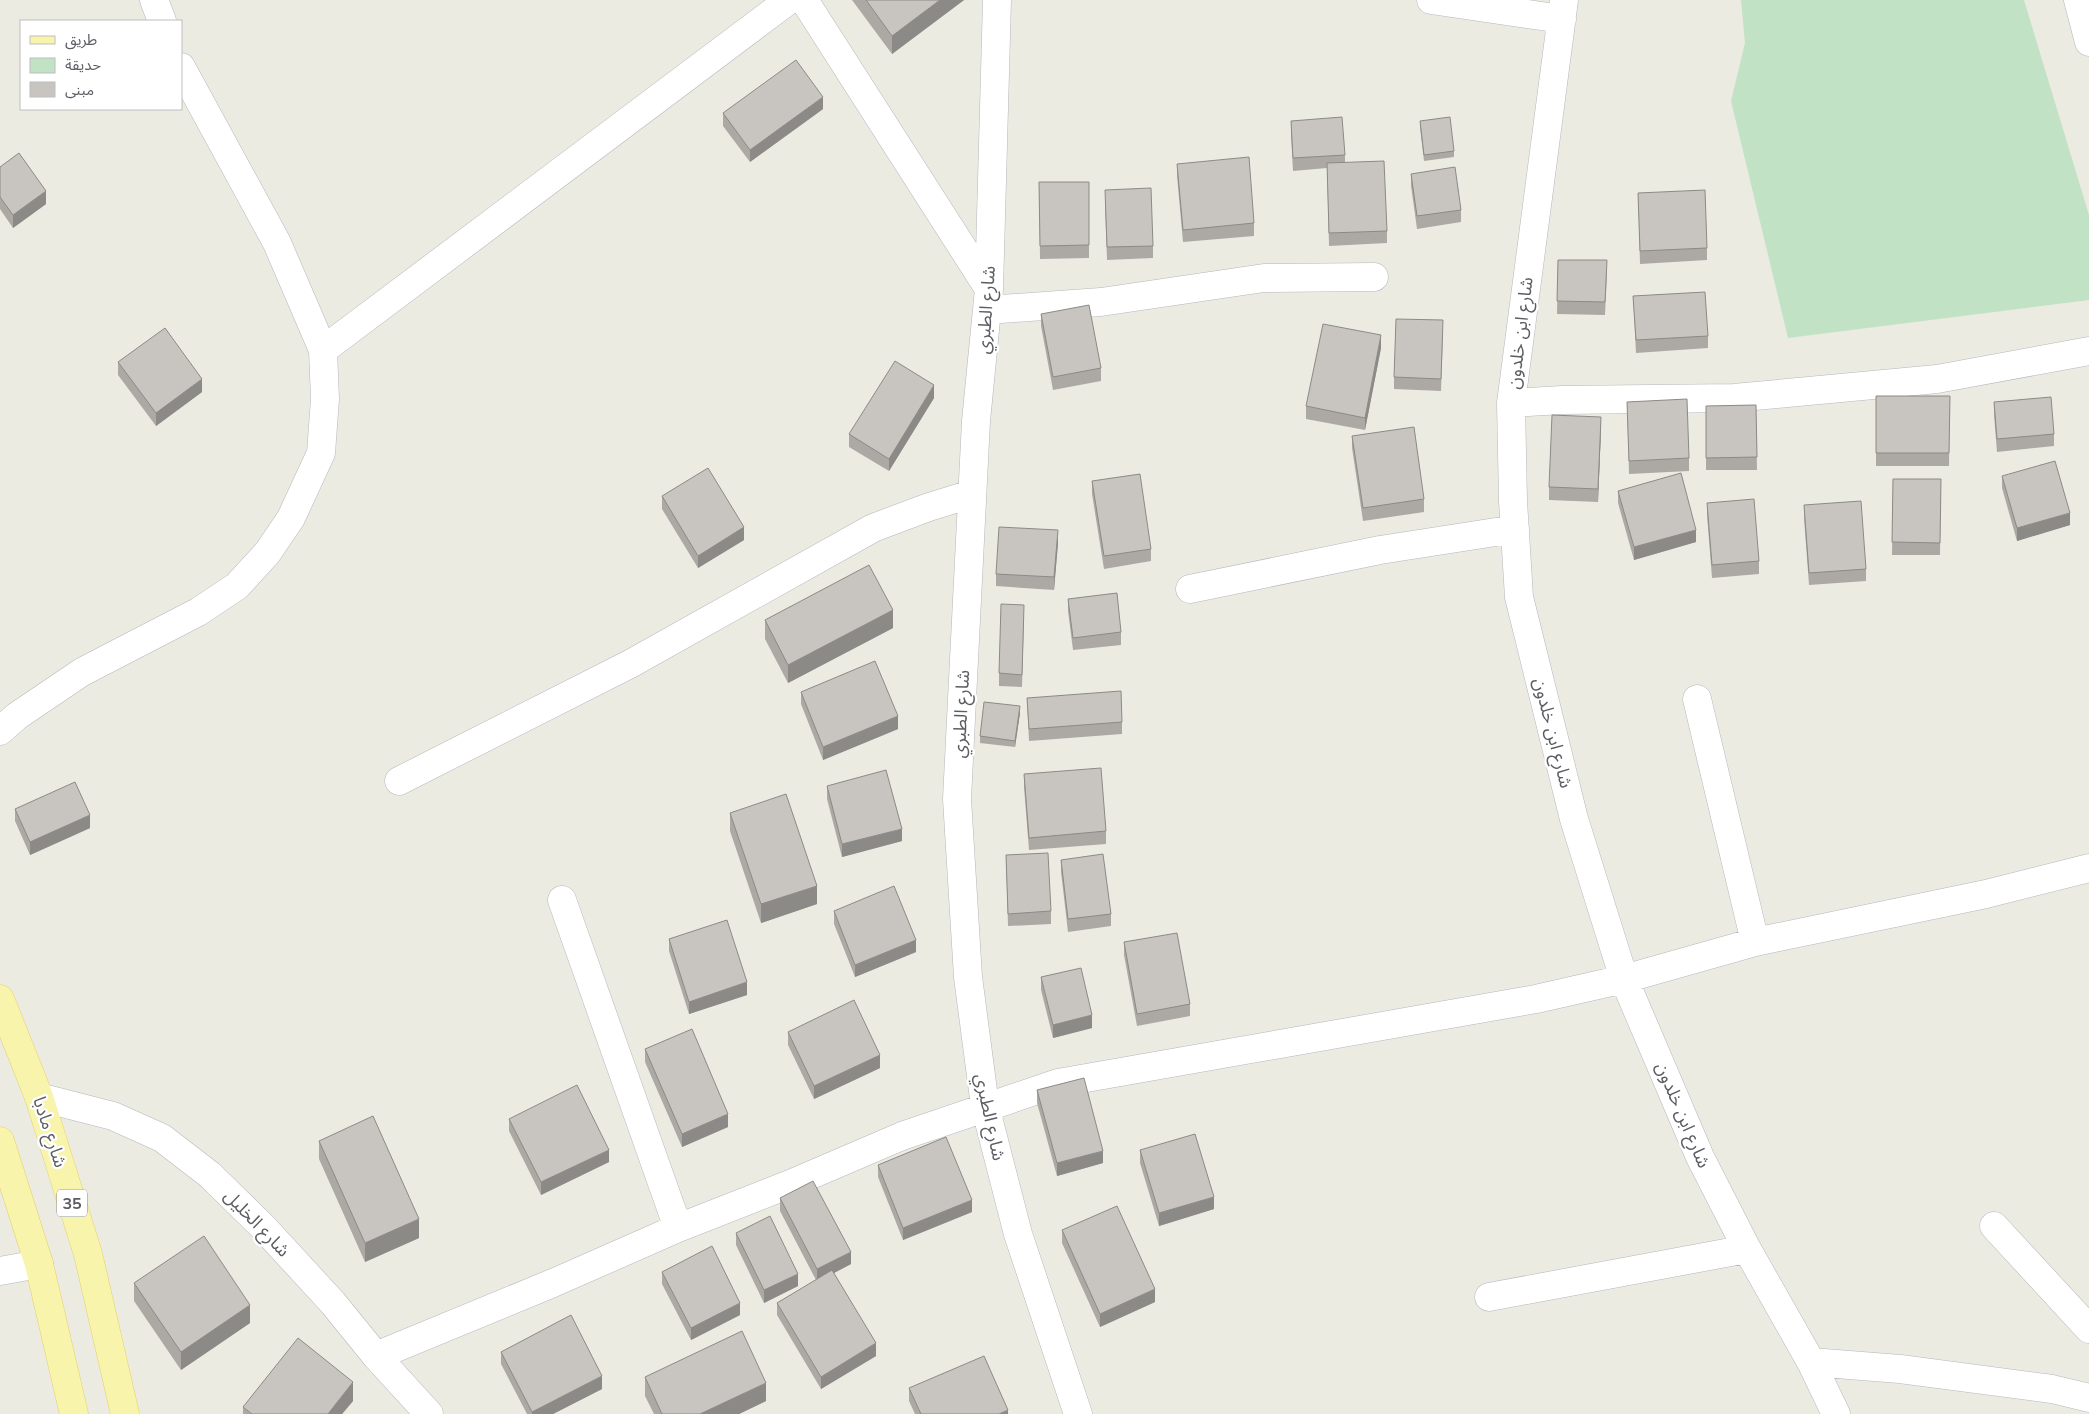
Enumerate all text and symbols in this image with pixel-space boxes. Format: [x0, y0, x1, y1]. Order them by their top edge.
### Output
legend [20, 20, 182, 110]
text: طريق [65, 30, 97, 50]
text: حديقة [65, 55, 101, 74]
text: مبنى [65, 80, 94, 99]
street label: شارع الطبري [971, 265, 1003, 355]
street label: شارع ابن خلدون [1501, 276, 1541, 391]
street label: شارع الطبري [947, 669, 977, 759]
street label: شارع ابن خلدون [1526, 675, 1578, 791]
street label: شارع ابن خلدون [1648, 1058, 1716, 1172]
street label: شارع الطبري [967, 1071, 1011, 1163]
street label: شارع مادبا [25, 1094, 73, 1171]
street label: شارع الخليل [217, 1184, 295, 1263]
road number: 35 [57, 1190, 87, 1216]

